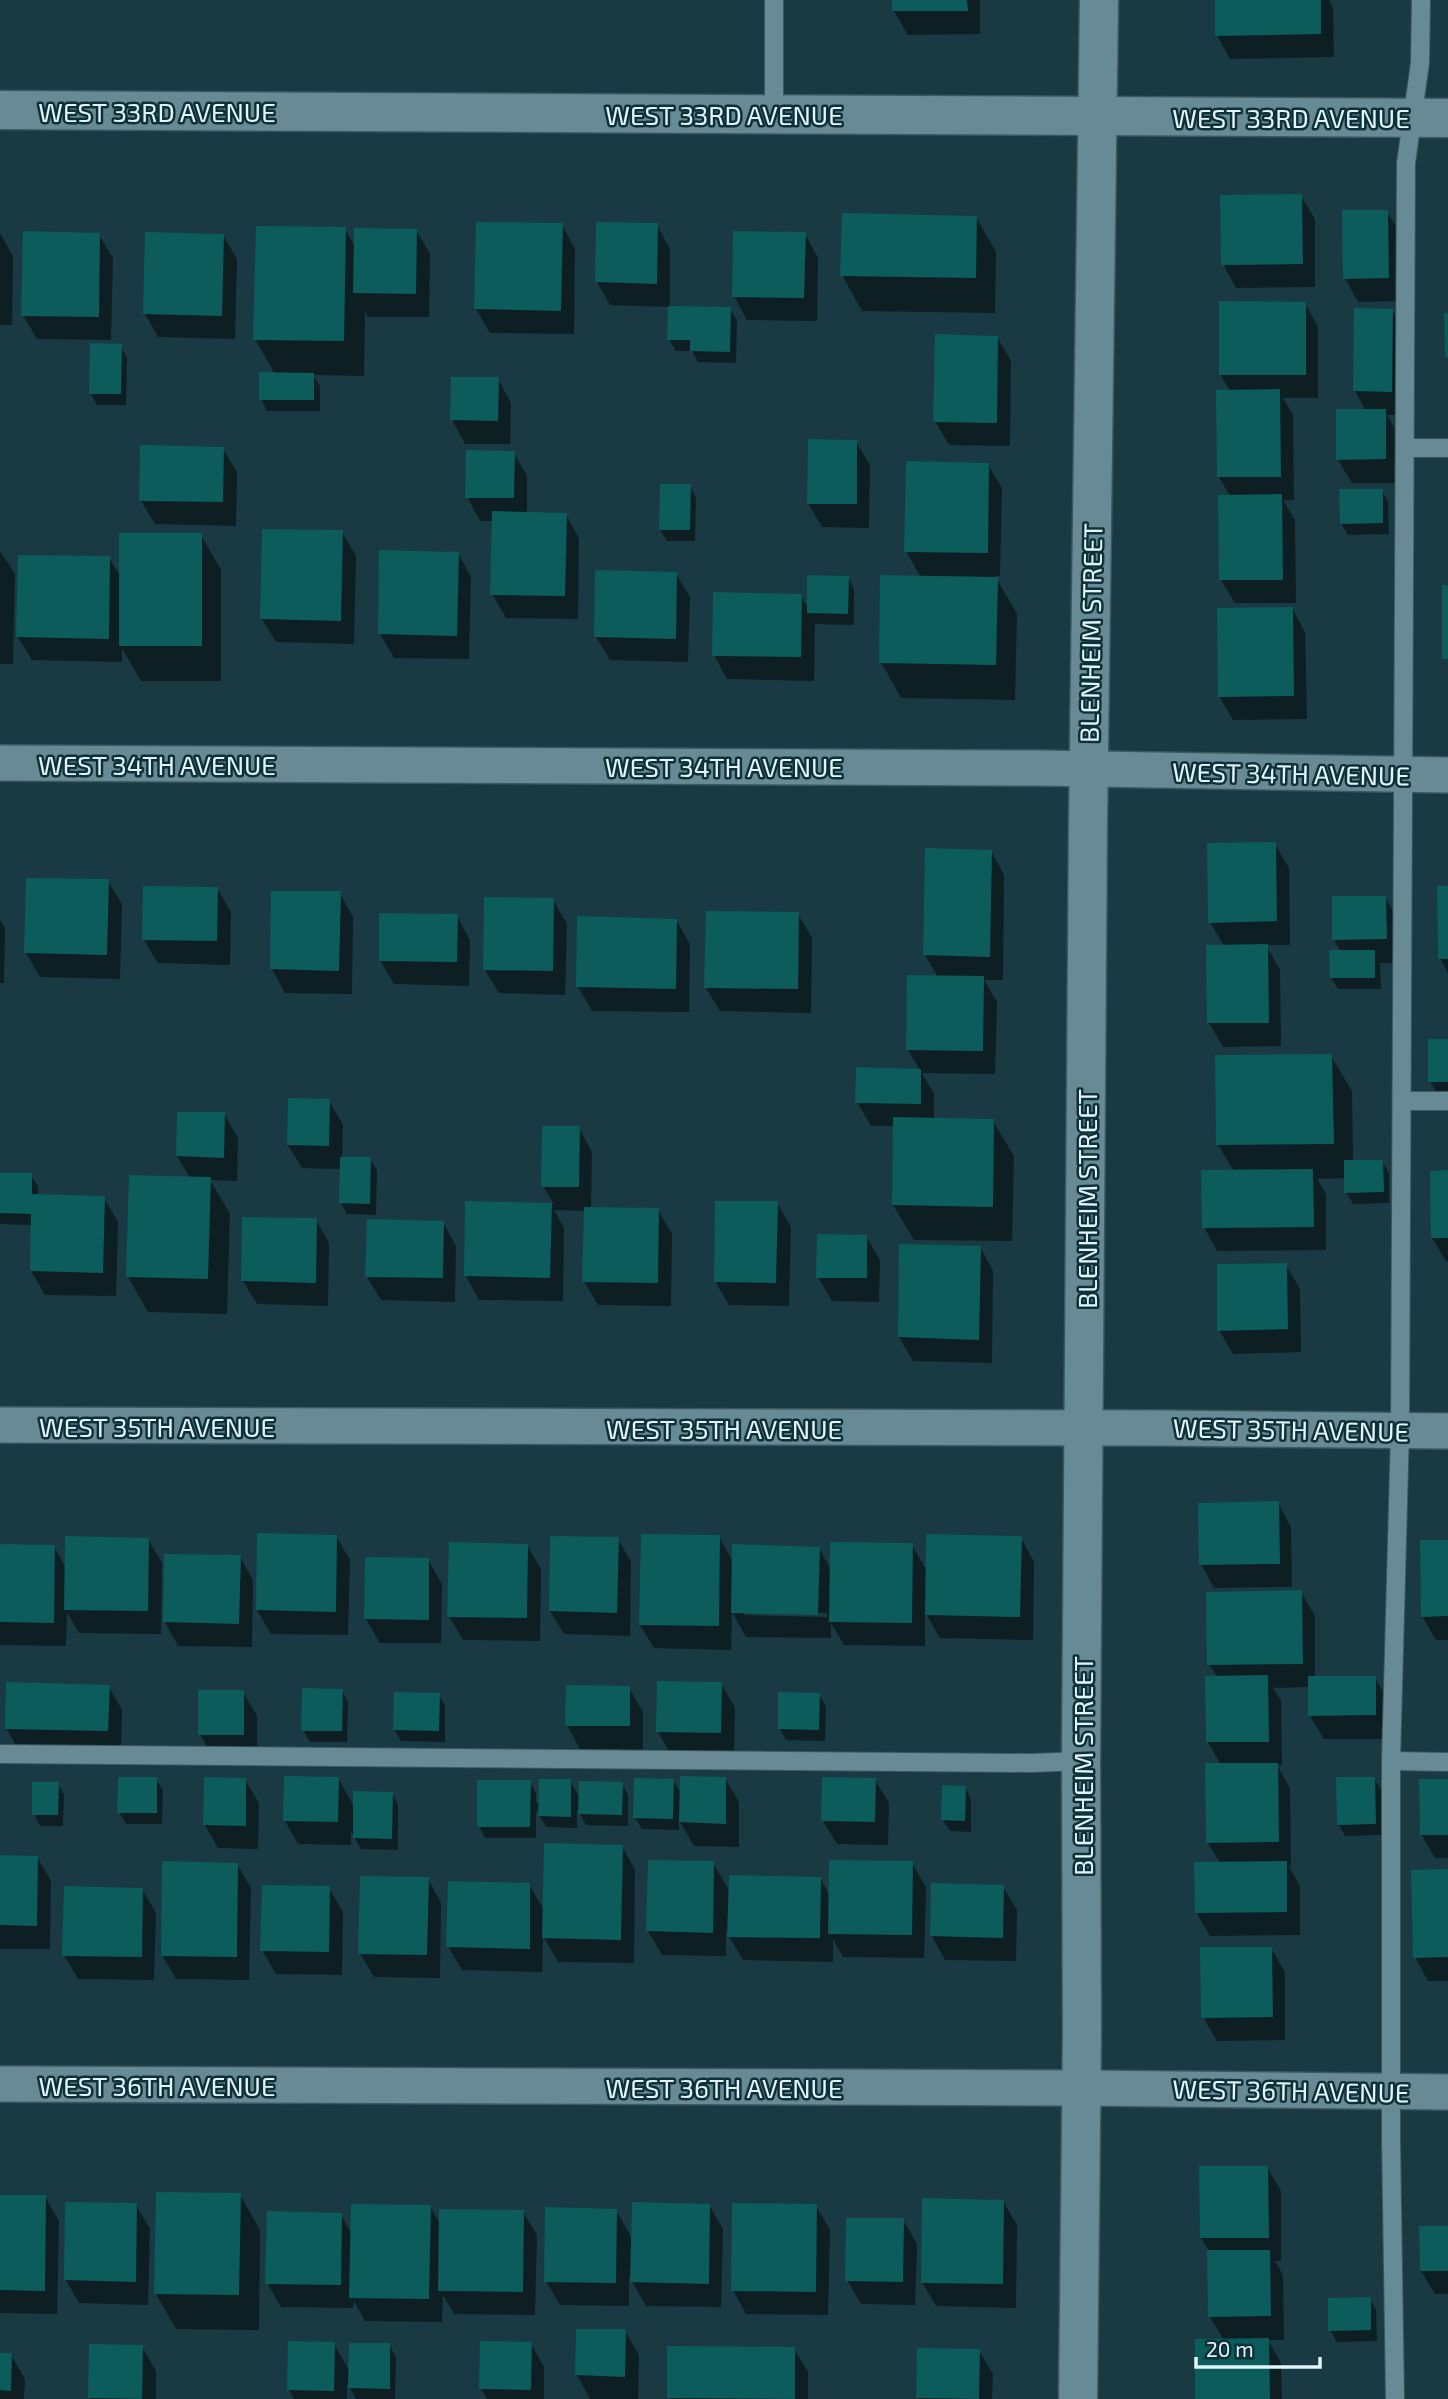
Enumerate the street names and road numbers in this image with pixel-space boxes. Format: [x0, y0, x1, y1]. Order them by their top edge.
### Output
street label: WEST 33RD AVENUE [38, 96, 276, 127]
street label: WEST 33RD AVENUE [605, 99, 843, 130]
street label: WEST 33RD AVENUE [1172, 102, 1410, 133]
street label: BLENHEIM STREET [1073, 523, 1107, 743]
street label: WEST 34TH AVENUE [38, 749, 276, 780]
street label: WEST 34TH AVENUE [605, 751, 843, 782]
street label: WEST 34TH AVENUE [1172, 755, 1410, 791]
street label: BLENHEIM STREET [1071, 1089, 1102, 1309]
street label: WEST 35TH AVENUE [39, 1411, 275, 1442]
street label: WEST 35TH AVENUE [1173, 1411, 1409, 1447]
street label: WEST 35TH AVENUE [606, 1413, 842, 1444]
street label: BLENHEIM STREET [1067, 1656, 1098, 1876]
street label: WEST 36TH AVENUE [39, 2070, 275, 2101]
street label: WEST 36TH AVENUE [606, 2072, 842, 2103]
street label: WEST 36TH AVENUE [1172, 2072, 1410, 2108]

